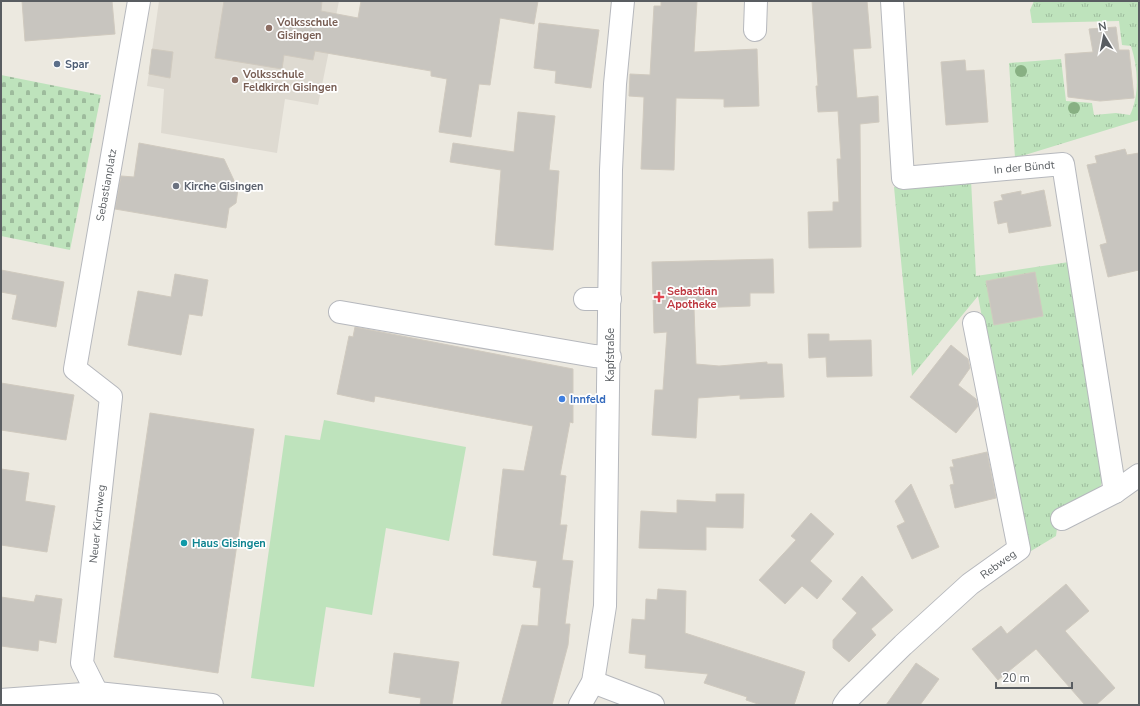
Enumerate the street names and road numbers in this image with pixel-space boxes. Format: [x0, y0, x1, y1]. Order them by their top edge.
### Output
street label: Sebastianplatz [93, 148, 120, 222]
street label: In der Bündt [993, 157, 1055, 178]
street label: Kapfstraße [603, 328, 618, 382]
street label: Neuer Kirchweg [86, 484, 109, 564]
street label: Rebweg [977, 546, 1019, 582]

